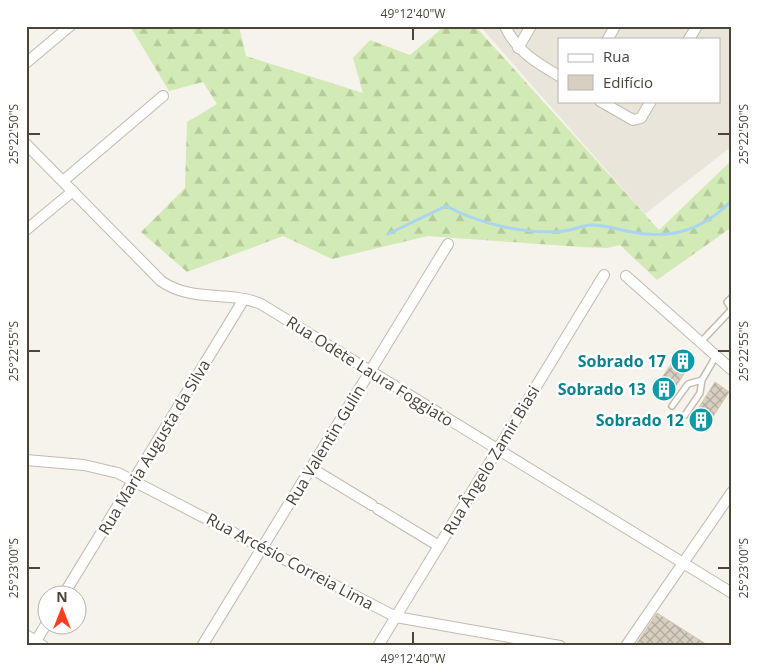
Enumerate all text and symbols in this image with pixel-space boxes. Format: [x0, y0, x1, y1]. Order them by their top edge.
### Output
text: 49°12'40"W [381, 5, 445, 22]
legend [558, 38, 720, 102]
text: Rua [603, 46, 630, 66]
text: Edifício [603, 72, 653, 92]
text: 25°22'50"S [5, 104, 22, 164]
text: 25°22'50"S [735, 104, 752, 164]
street label: Rua Odete Laura Foggiato [282, 311, 458, 431]
text: 25°22'55"S [5, 321, 22, 381]
text: 25°22'55"S [735, 321, 752, 381]
building icon: Sobrado 17 [670, 348, 696, 374]
place label: Sobrado 17 [578, 350, 666, 372]
street label: Rua Maria Augusta da Silva [93, 355, 215, 539]
building icon: Sobrado 13 [651, 376, 677, 402]
place label: Sobrado 13 [558, 378, 646, 400]
street label: Rua Valentin Gulin [280, 381, 370, 509]
street label: Rua Ângelo Zamir Biasi [438, 381, 544, 539]
building icon: Sobrado 12 [688, 407, 714, 433]
place label: Sobrado 12 [596, 409, 684, 431]
street label: Rua Arcésio Correia Lima [203, 508, 377, 614]
text: 25°23'00"S [5, 538, 22, 598]
text: 25°23'00"S [735, 538, 752, 598]
north arrow [38, 584, 88, 634]
text: N [56, 587, 68, 606]
text: 49°12'40"W [381, 650, 445, 667]

